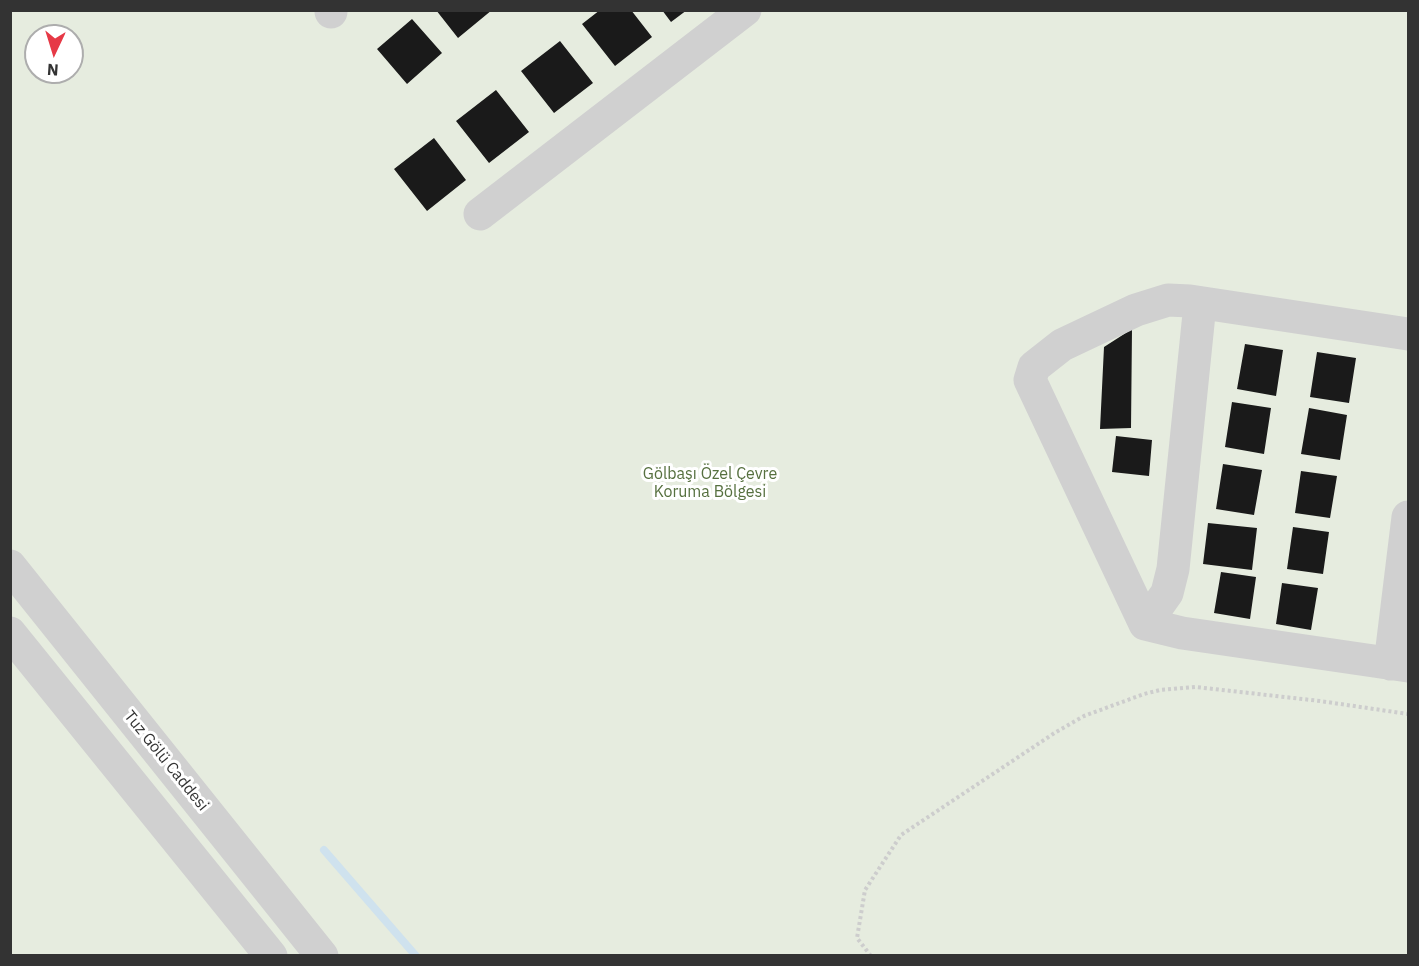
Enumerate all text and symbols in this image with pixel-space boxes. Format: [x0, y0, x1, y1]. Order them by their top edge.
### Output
north arrow [24, 24, 84, 84]
text: N [46, 60, 59, 80]
park label: Gölbaşı Özel Çevre Koruma Bölgesi [643, 464, 777, 502]
street label: Tuz Gölü Caddesi [120, 707, 212, 815]

